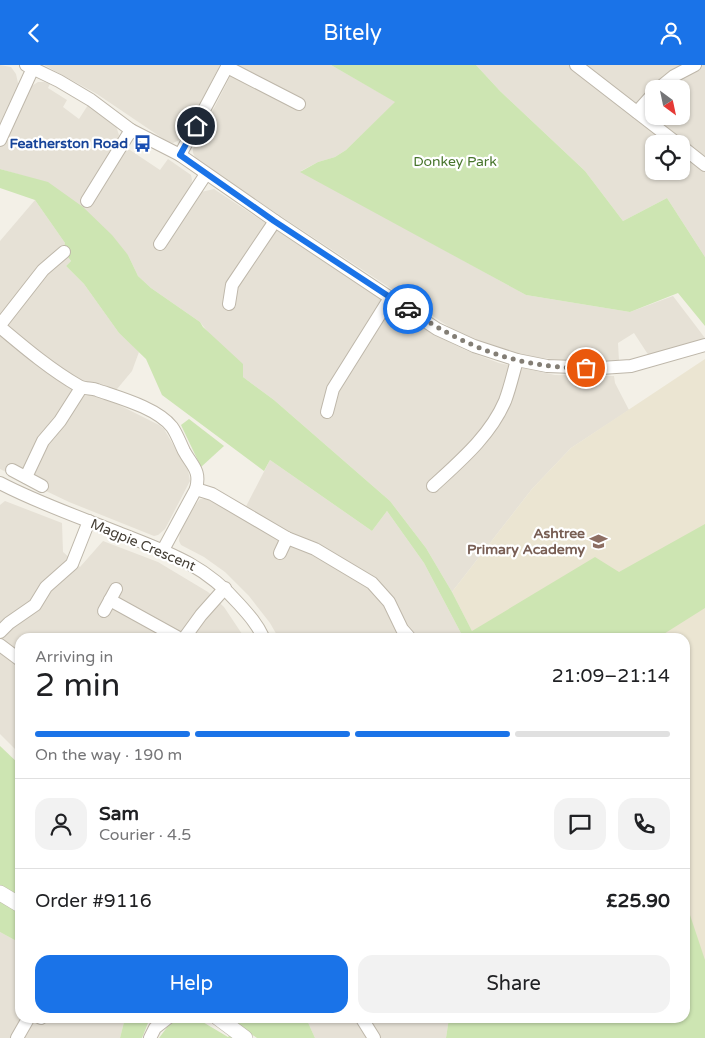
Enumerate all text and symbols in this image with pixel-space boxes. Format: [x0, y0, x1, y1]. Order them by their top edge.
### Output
icon: back [20, 19, 48, 47]
icon: person [657, 19, 685, 47]
text: Bitely [323, 20, 382, 46]
north arrow [645, 80, 690, 125]
map controls [645, 80, 690, 180]
pin [175, 105, 217, 147]
icon: home [182, 112, 210, 140]
bus stop icon: Featherston Road [132, 133, 152, 153]
place label: Featherston Road [9, 135, 128, 152]
button: locate [645, 135, 690, 180]
park label: Donkey Park [413, 153, 497, 170]
courier [383, 284, 433, 334]
icon: car [394, 295, 422, 323]
pin [565, 347, 607, 389]
icon: bag [572, 354, 600, 382]
street label: Magpie Crescent [88, 515, 199, 575]
place label: Ashtree Primary Academy [467, 525, 585, 558]
school or university icon: Ashtree Primary Academy [589, 531, 609, 551]
text: Arriving in [35, 647, 113, 667]
text: 21:09–21:14 [552, 665, 670, 687]
text: 2 min [35, 667, 120, 705]
text: On the way · 190 m [35, 745, 182, 765]
button: person [35, 798, 87, 850]
button: chat [554, 798, 606, 850]
button: phone [618, 798, 670, 850]
text: Sam [99, 803, 139, 825]
text: Courier · 4.5 [99, 825, 191, 845]
text: Order #9116 [35, 890, 152, 912]
text: £25.90 [606, 890, 670, 912]
button: Help [35, 955, 348, 1013]
button: Share [358, 955, 670, 1013]

